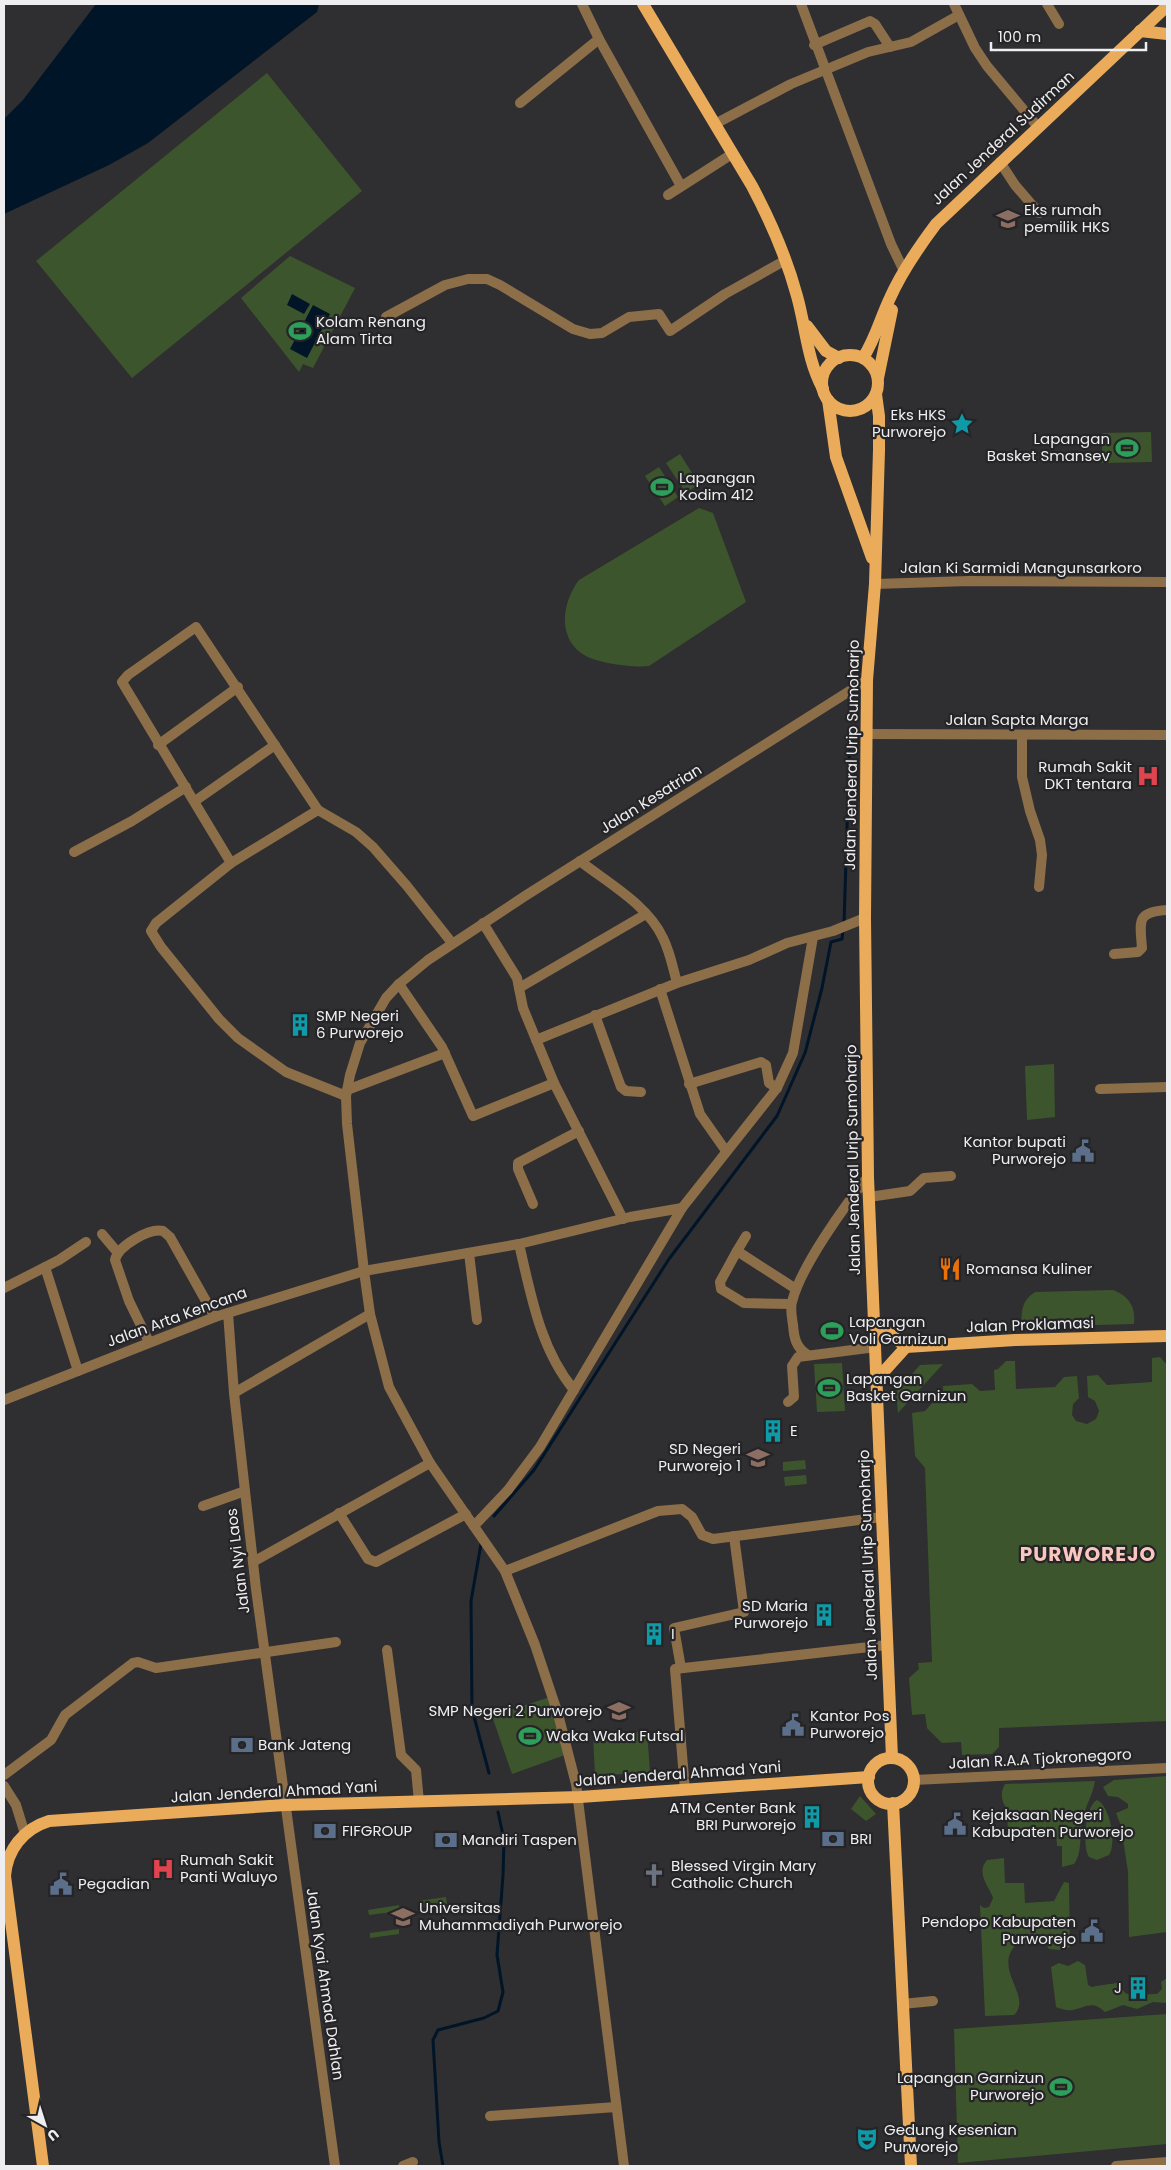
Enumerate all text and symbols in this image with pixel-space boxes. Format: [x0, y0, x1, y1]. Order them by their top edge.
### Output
scale bar [991, 20, 1146, 52]
text: 100 m [998, 26, 1041, 47]
street label: Jalan Jenderal Sudirman [927, 66, 1079, 210]
place label: Eks rumah pemilik HKS [1024, 199, 1110, 237]
school or university icon: Eks rumah pemilik HKS [995, 206, 1021, 232]
place label: Kolam Renang Alam Tirta [316, 311, 426, 349]
sports icon: Kolam Renang Alam Tirta [287, 318, 313, 344]
place label: Eks HKS Purworejo [872, 404, 946, 442]
place icon: Eks HKS Purworejo [949, 411, 975, 437]
place label: Lapangan Basket Smansev [987, 428, 1111, 466]
sports icon: Lapangan Basket Smansev [1114, 435, 1140, 461]
place label: Lapangan Kodim 412 [679, 467, 755, 505]
sports icon: Lapangan Kodim 412 [649, 474, 675, 500]
street label: Jalan Ki Sarmidi Mangunsarkoro [900, 557, 1142, 578]
street label: Jalan Jenderal Urip Sumoharjo [839, 639, 864, 871]
street label: Jalan Sapta Marga [945, 709, 1089, 730]
place label: Rumah Sakit DKT tentara [1038, 756, 1132, 794]
street label: Jalan Kesatrian [596, 759, 706, 838]
hospital icon: Rumah Sakit DKT tentara [1135, 763, 1161, 789]
place label: SMP Negeri 6 Purworejo [316, 1005, 404, 1043]
building icon: SMP Negeri 6 Purworejo [287, 1012, 313, 1038]
street label: Jalan Jenderal Urip Sumoharjo [840, 1044, 865, 1276]
place label: Kantor bupati Purworejo [963, 1131, 1066, 1169]
public building icon: Kantor bupati Purworejo [1070, 1138, 1096, 1164]
restaurant icon: Romansa Kuliner [937, 1256, 963, 1282]
place label: Romansa Kuliner [966, 1258, 1093, 1279]
street label: Jalan Arta Kencana [104, 1281, 250, 1352]
place label: Lapangan Voli Garnizun [849, 1311, 947, 1349]
street label: Jalan Proklamasi [966, 1312, 1094, 1337]
sports icon: Lapangan Voli Garnizun [819, 1318, 845, 1344]
place label: Lapangan Basket Garnizun [846, 1368, 966, 1406]
sports icon: Lapangan Basket Garnizun [816, 1375, 842, 1401]
building icon: E [760, 1418, 786, 1444]
place label: E [790, 1420, 798, 1441]
place label: SD Negeri Purworejo 1 [658, 1438, 741, 1476]
school or university icon: SD Negeri Purworejo 1 [745, 1445, 771, 1471]
street label: Jalan Jenderal Urip Sumoharjo [853, 1449, 882, 1681]
street label: Jalan Nyi Laos [221, 1507, 254, 1615]
district label: PURWOREJO [1020, 1540, 1156, 1568]
place label: SD Maria Purworejo [734, 1595, 808, 1633]
building icon: SD Maria Purworejo [811, 1602, 837, 1628]
building icon: I [641, 1621, 667, 1647]
place label: I [671, 1623, 675, 1644]
school or university icon: SMP Negeri 2 Purworejo [606, 1698, 632, 1724]
place label: SMP Negeri 2 Purworejo [428, 1700, 602, 1721]
place label: Kantor Pos Purworejo [810, 1705, 890, 1743]
public building icon: Kantor Pos Purworejo [780, 1712, 806, 1738]
sports icon: Waka Waka Futsal [517, 1723, 543, 1749]
place label: Waka Waka Futsal [546, 1725, 684, 1746]
bank icon: Bank Jateng [229, 1732, 255, 1758]
place label: Bank Jateng [258, 1734, 351, 1755]
street label: Jalan R.A.A Tjokronegoro [948, 1743, 1132, 1774]
street label: Jalan Jenderal Ahmad Yani [574, 1756, 782, 1791]
street label: Jalan Jenderal Ahmad Yani [170, 1776, 378, 1807]
place label: ATM Center Bank BRI Purworejo [669, 1797, 796, 1835]
building icon: ATM Center Bank BRI Purworejo [799, 1804, 825, 1830]
place label: Kejaksaan Negeri Kabupaten Purworejo [972, 1804, 1134, 1842]
public building icon: Kejaksaan Negeri Kabupaten Purworejo [942, 1811, 968, 1837]
bank icon: FIFGROUP [312, 1818, 338, 1844]
place label: FIFGROUP [342, 1820, 413, 1841]
bank icon: BRI [820, 1826, 846, 1852]
bank icon: Mandiri Taspen [433, 1827, 459, 1853]
place label: BRI [850, 1828, 872, 1849]
place label: Mandiri Taspen [462, 1829, 577, 1850]
place label: Rumah Sakit Panti Waluyo [180, 1849, 278, 1887]
place label: Blessed Virgin Mary Catholic Church [671, 1855, 817, 1893]
hospital icon: Rumah Sakit Panti Waluyo [150, 1856, 176, 1882]
church icon: Blessed Virgin Mary Catholic Church [641, 1862, 667, 1888]
public building icon: Pegadian [48, 1871, 74, 1897]
place label: Pegadian [78, 1873, 150, 1894]
street label: Jalan Kyai Ahmad Dahlan [302, 1886, 349, 2081]
place label: Universitas Muhammadiyah Purworejo [419, 1897, 622, 1935]
school or university icon: Universitas Muhammadiyah Purworejo [390, 1904, 416, 1930]
place label: Pendopo Kabupaten Purworejo [921, 1911, 1076, 1949]
public building icon: Pendopo Kabupaten Purworejo [1079, 1918, 1105, 1944]
building icon: J [1125, 1975, 1151, 2001]
place label: J [1114, 1977, 1122, 1998]
place label: Lapangan Garnizun Purworejo [897, 2067, 1044, 2105]
sports icon: Lapangan Garnizun Purworejo [1048, 2074, 1074, 2100]
north arrow [20, 2100, 70, 2150]
place label: Gedung Kesenian Purworejo [884, 2119, 1017, 2157]
text: U [43, 2124, 63, 2146]
theatre icon: Gedung Kesenian Purworejo [854, 2126, 880, 2152]

